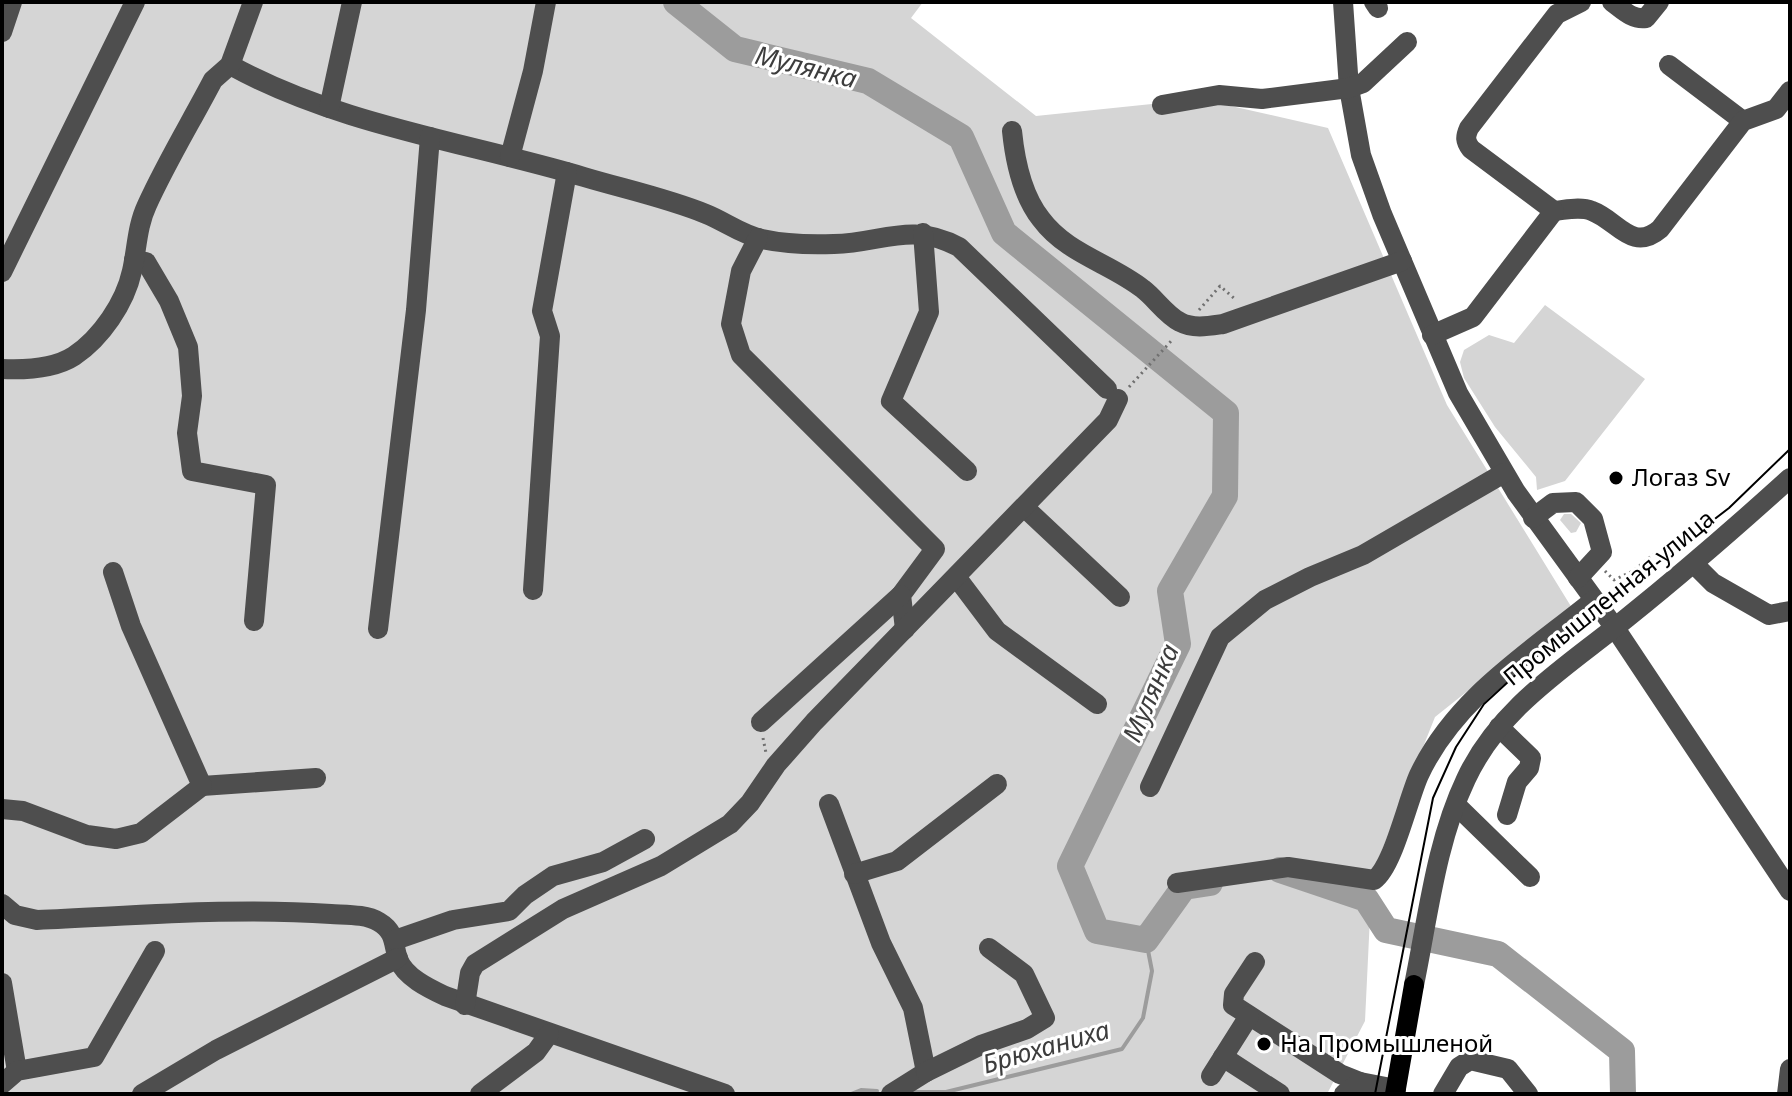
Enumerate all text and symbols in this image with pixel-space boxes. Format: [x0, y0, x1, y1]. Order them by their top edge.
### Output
water label: Мулянка [752, 36, 861, 96]
place label: Логаз Sv [1632, 460, 1731, 493]
marker: Логаз Sv [1607, 469, 1625, 487]
street label: Промышленная улица [1496, 501, 1721, 692]
water label: Мулянка [1113, 638, 1187, 747]
water label: Брюханиха [978, 1011, 1114, 1081]
place label: На Промышленой [1280, 1026, 1493, 1059]
marker: На Промышленой [1255, 1035, 1273, 1053]

